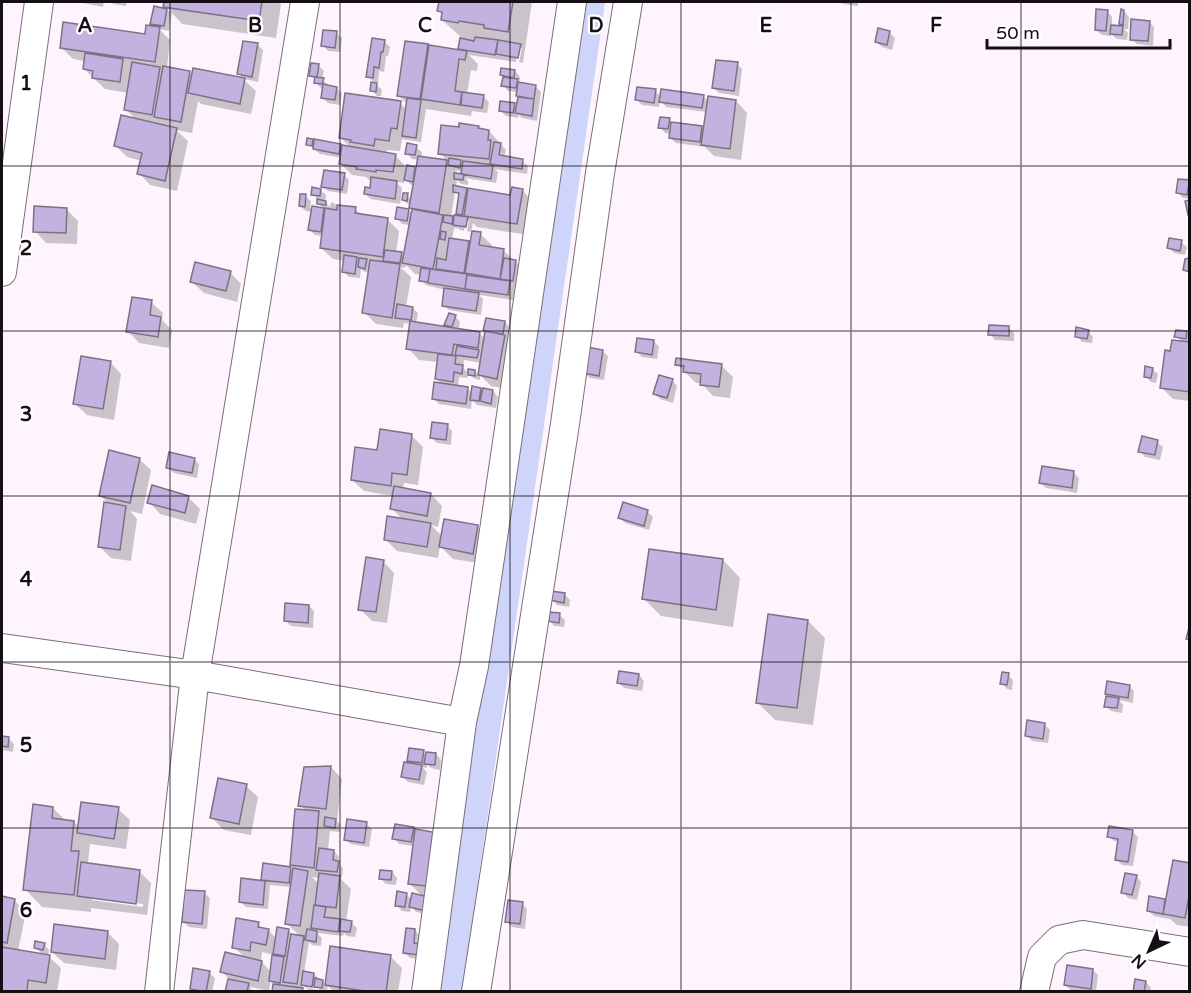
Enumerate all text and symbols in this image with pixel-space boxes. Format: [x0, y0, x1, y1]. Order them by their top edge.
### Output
scale bar [987, 12, 1170, 50]
text: A [78, 14, 93, 38]
text: B [248, 14, 262, 38]
text: C [418, 14, 432, 38]
text: D [588, 14, 604, 38]
text: E [760, 14, 773, 38]
text: F [930, 14, 942, 38]
text: 50 m [996, 22, 1040, 44]
text: 1 [20, 72, 32, 96]
text: 2 [20, 237, 32, 261]
text: 3 [20, 403, 32, 427]
text: 4 [20, 568, 33, 592]
text: 5 [20, 734, 32, 758]
text: 6 [20, 899, 32, 923]
north arrow [1119, 921, 1179, 981]
text: N [1128, 949, 1151, 973]

